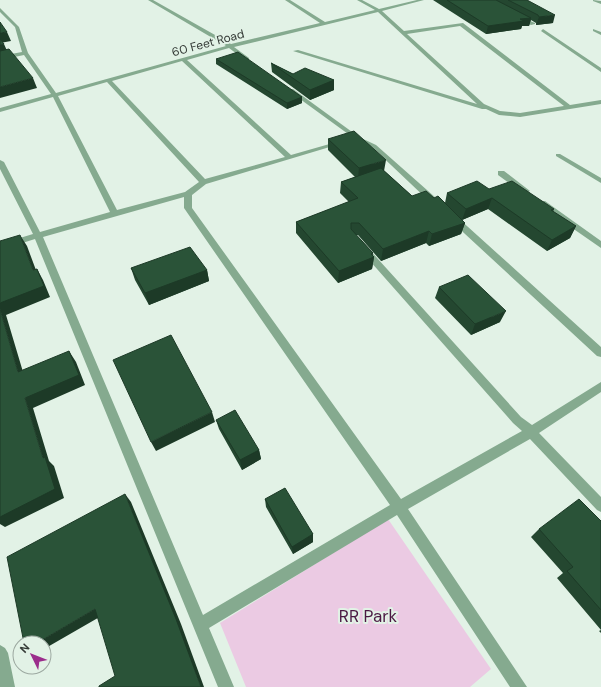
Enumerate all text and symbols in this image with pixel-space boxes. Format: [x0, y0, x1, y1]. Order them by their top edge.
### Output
street label: 60 Feet Road [170, 26, 246, 60]
park label: RR Park [339, 605, 398, 627]
north arrow [12, 635, 52, 675]
text: N [17, 640, 33, 656]

